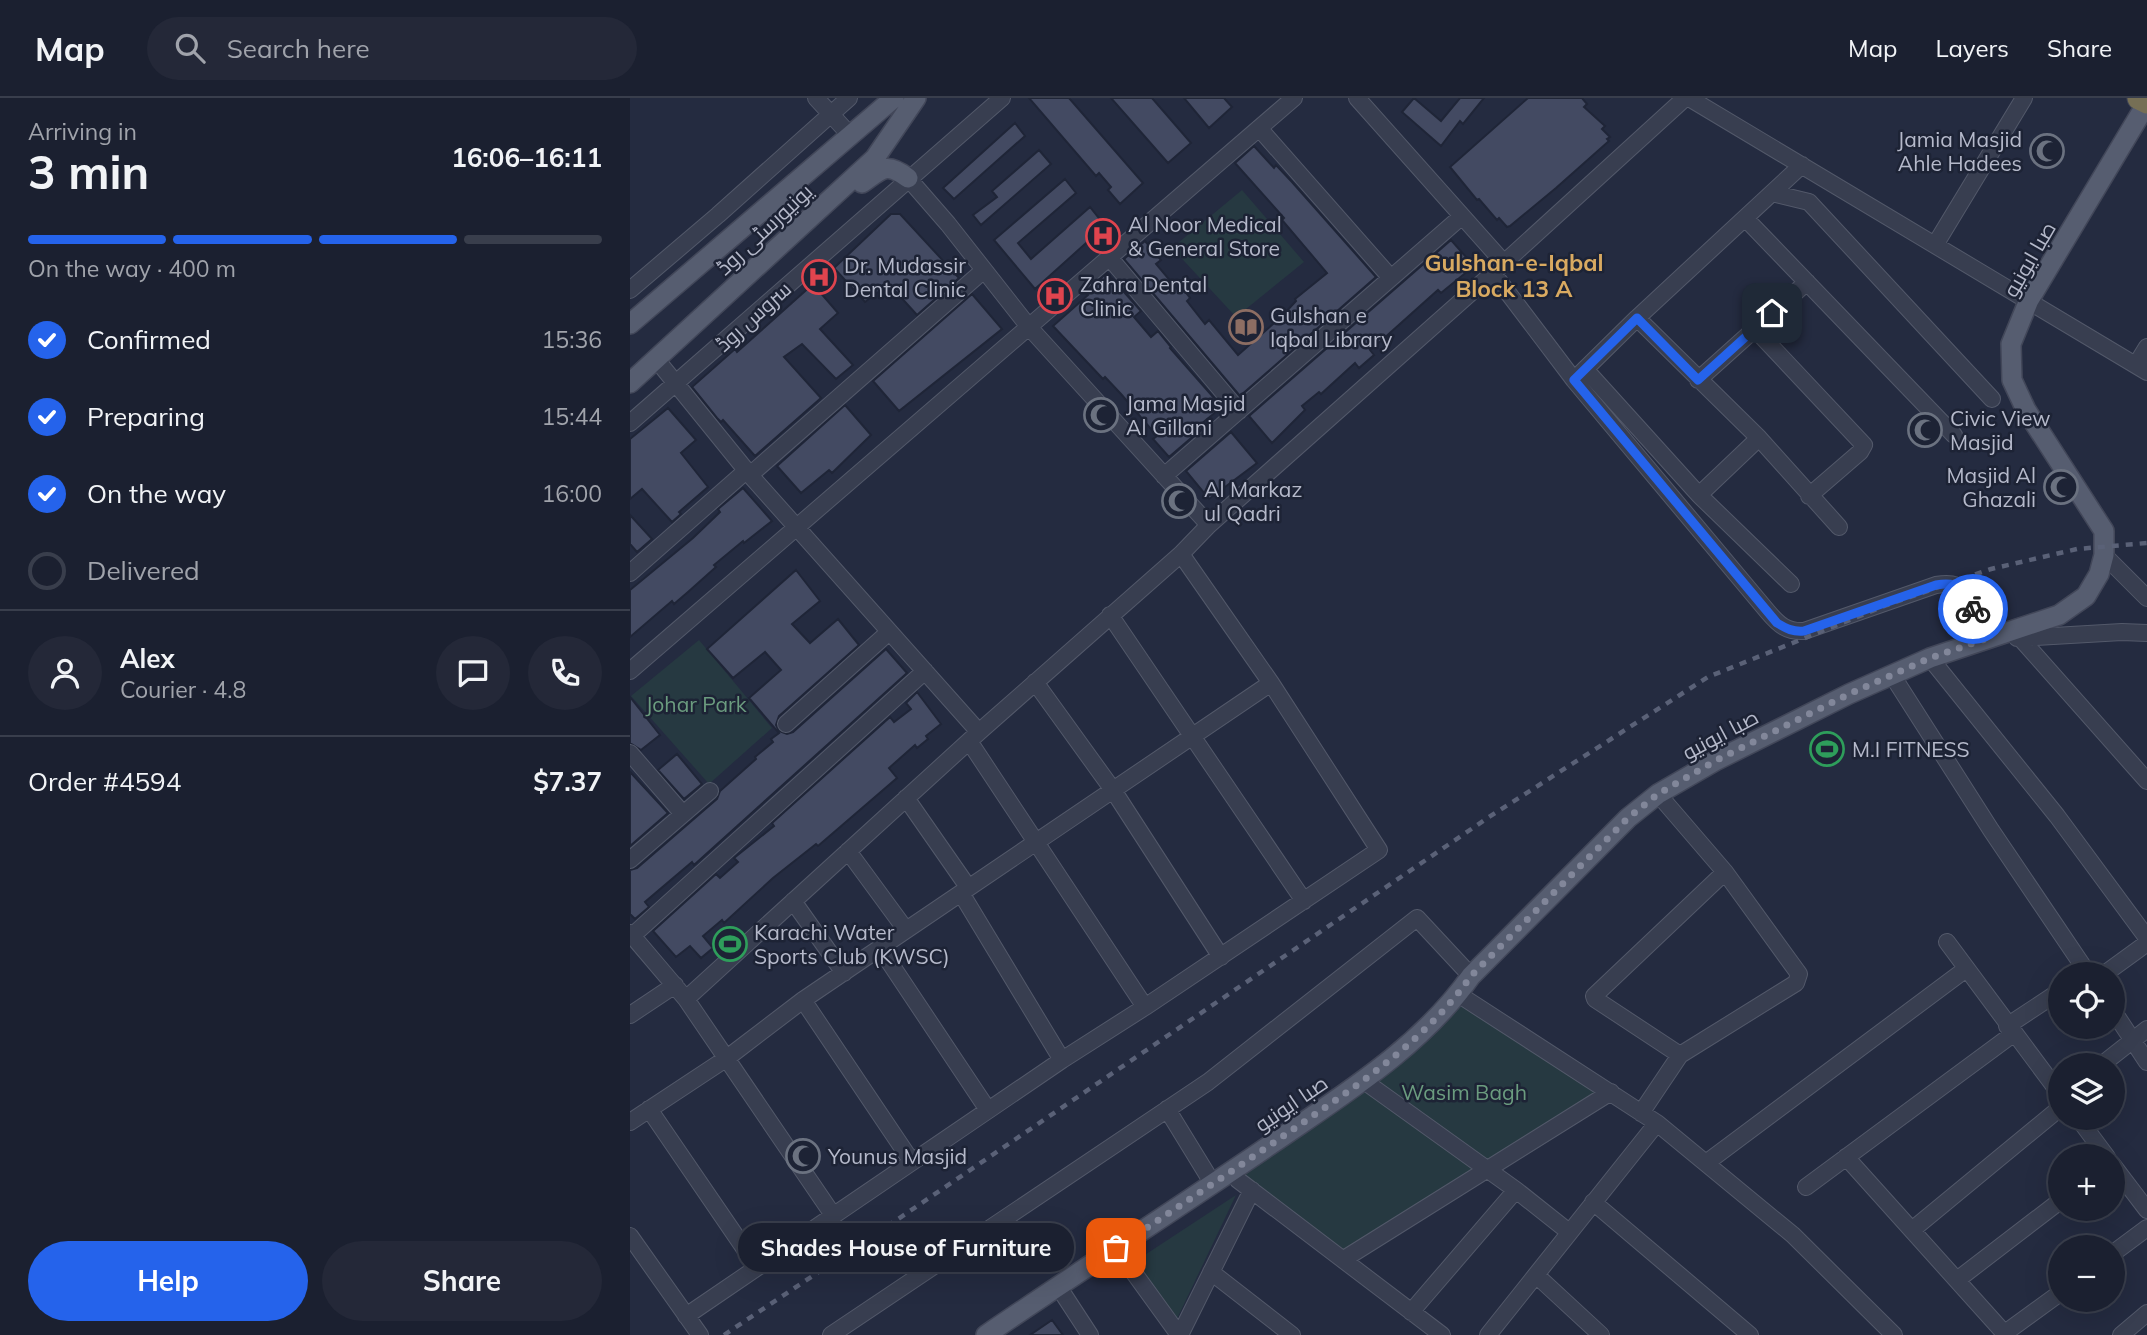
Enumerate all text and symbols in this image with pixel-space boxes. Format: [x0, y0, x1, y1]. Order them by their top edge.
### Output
search box [147, 17, 637, 80]
text: Map [35, 28, 105, 69]
icon: search [171, 29, 209, 67]
text: Search here [227, 32, 370, 65]
text: Map [1848, 33, 1897, 63]
text: Layers [1935, 33, 2009, 63]
text: Share [2047, 33, 2112, 63]
text: Arriving in [28, 117, 137, 146]
place label: Jamia Masjid Ahle Hadees [1897, 126, 2022, 176]
mosque icon: Jamia Masjid Ahle Hadees [2028, 132, 2066, 170]
text: 16:06–16:11 [451, 141, 602, 174]
text: 3 min [28, 143, 149, 201]
street label: یونیورسٹی روڈ [711, 178, 818, 281]
place label: Al Noor Medical & General Store [1128, 211, 1282, 261]
hospital icon: Al Noor Medical & General Store [1084, 217, 1122, 255]
street label: صبا ایونیو [1997, 217, 2061, 301]
district label: Gulshan-e-Iqbal Block 13 A [1425, 248, 1603, 303]
place label: Dr. Mudassir Dental Clinic [844, 252, 966, 302]
text: On the way · 400 m [28, 254, 236, 283]
hospital icon: Dr. Mudassir Dental Clinic [800, 258, 838, 296]
place label: Zahra Dental Clinic [1080, 271, 1207, 321]
street label: سروس روڈ [710, 275, 797, 357]
hospital icon: Zahra Dental Clinic [1036, 277, 1074, 315]
pin [1742, 283, 1802, 343]
icon: home [1753, 294, 1791, 332]
place label: Gulshan e Iqbal Library [1270, 302, 1392, 352]
library icon: Gulshan e Iqbal Library [1227, 308, 1265, 346]
icon: check [28, 321, 66, 359]
text: Confirmed [87, 323, 211, 356]
text: 15:36 [542, 325, 602, 354]
place label: Jama Masjid Al Gillani [1126, 390, 1246, 440]
mosque icon: Jama Masjid Al Gillani [1082, 396, 1120, 434]
icon: check [28, 398, 66, 436]
text: Preparing [87, 400, 205, 433]
text: 15:44 [542, 402, 602, 431]
place label: Civic View Masjid [1950, 405, 2051, 455]
mosque icon: Civic View Masjid [1906, 411, 1944, 449]
place label: Masjid Al Ghazali [1946, 462, 2036, 512]
mosque icon: Masjid Al Ghazali [2042, 468, 2080, 506]
icon: check [28, 475, 66, 513]
place label: Al Markaz ul Qadri [1204, 476, 1302, 526]
text: On the way [87, 477, 226, 510]
text: 16:00 [542, 479, 602, 508]
mosque icon: Al Markaz ul Qadri [1160, 482, 1198, 520]
text: Delivered [87, 554, 200, 587]
courier [1938, 574, 2008, 644]
icon: bike [1954, 590, 1992, 628]
button: person [28, 636, 102, 710]
button: chat [436, 636, 510, 710]
button: phone [528, 636, 602, 710]
text: Alex [120, 642, 175, 675]
text: Courier · 4.8 [120, 675, 246, 704]
park label: Johar Park [645, 691, 747, 717]
street label: صبا ایونیو [1678, 703, 1762, 765]
sports icon: M.I FITNESS [1808, 730, 1846, 768]
place label: M.I FITNESS [1852, 736, 1970, 762]
text: Order #4594 [28, 765, 181, 798]
text: $7.37 [533, 765, 602, 798]
place label: Karachi Water Sports Club (KWSC) [754, 919, 950, 969]
sports icon: Karachi Water Sports Club (KWSC) [711, 925, 749, 963]
map controls [2048, 962, 2125, 1312]
button: locate [2048, 962, 2125, 1039]
button: layers [2048, 1053, 2125, 1130]
street label: صبا ایونیو [1250, 1069, 1332, 1137]
park label: Wasim Bagh [1401, 1079, 1527, 1105]
mosque icon: Younus Masjid [784, 1137, 822, 1175]
place label: Younus Masjid [827, 1143, 967, 1169]
button: + [2048, 1144, 2125, 1221]
pin [1086, 1218, 1146, 1278]
callout: Shades House of Furniture [738, 1224, 1074, 1272]
icon: bag [1097, 1229, 1135, 1267]
text: Shades House of Furniture [761, 1233, 1051, 1262]
button: − [2048, 1235, 2125, 1312]
button: Help [28, 1241, 308, 1321]
button: Share [322, 1241, 602, 1321]

